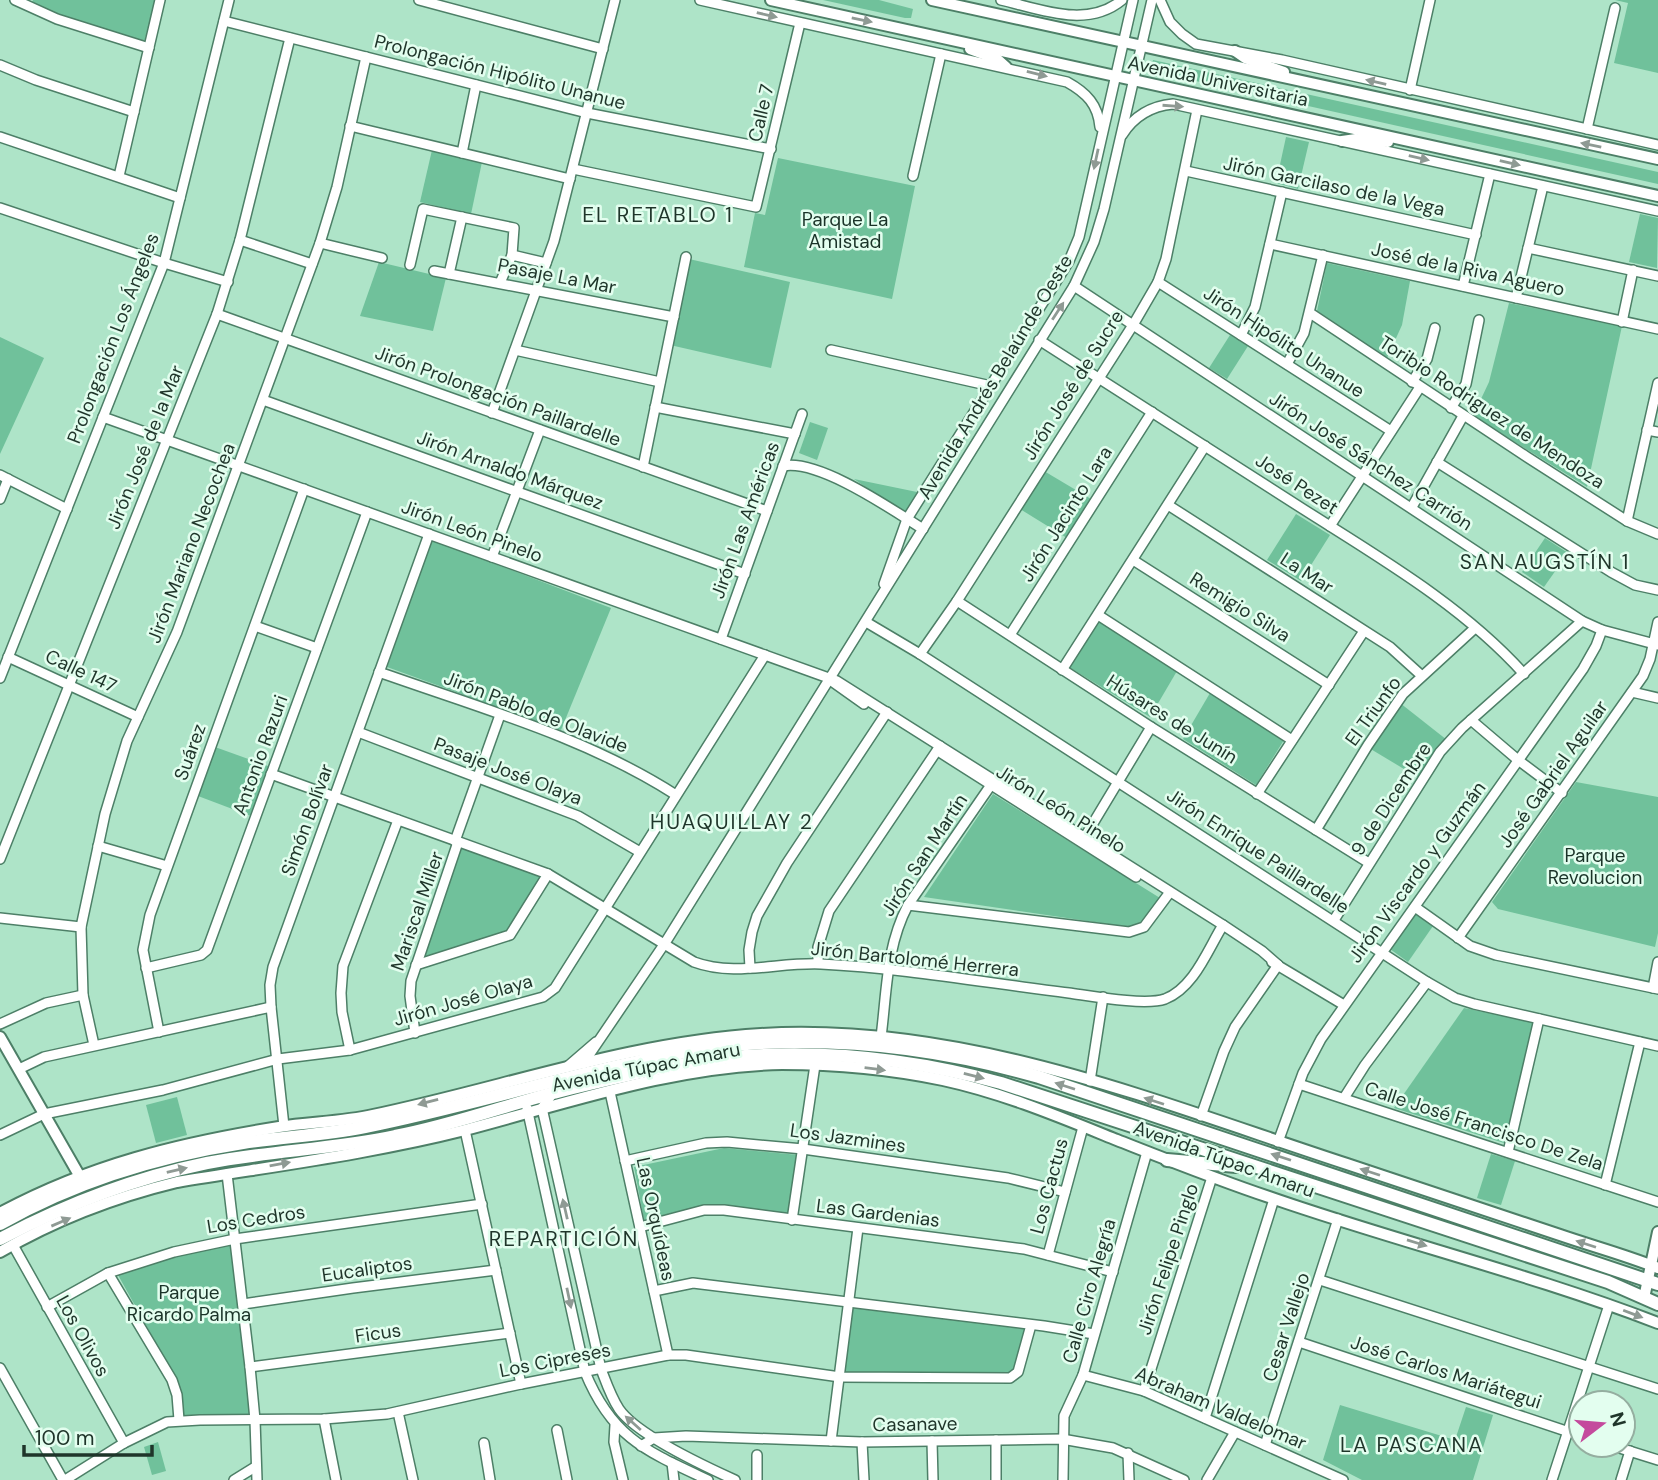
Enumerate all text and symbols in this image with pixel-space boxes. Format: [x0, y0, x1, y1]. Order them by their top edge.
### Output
one-way arrow [756, 10, 778, 21]
one-way arrow [851, 14, 873, 25]
street label: Prolongación Hipólito Unanue [372, 29, 628, 115]
street label: Avenida Universitaria [1125, 50, 1311, 112]
one-way arrow [1026, 69, 1048, 80]
one-way arrow [1365, 76, 1387, 87]
street label: Calle 7 [742, 82, 780, 144]
one-way arrow [1162, 101, 1184, 112]
one-way arrow [1580, 139, 1602, 150]
one-way arrow [1091, 148, 1102, 170]
street label: Jirón Garcilaso de la Vega [1221, 150, 1447, 222]
one-way arrow [1408, 153, 1430, 164]
one-way arrow [1499, 158, 1521, 169]
district label: EL RETABLO 1 [582, 201, 734, 229]
park label: Parque La Amistad [802, 207, 888, 254]
street label: Prolongación Los Ángeles [61, 229, 165, 447]
street label: José de la Riva Aguero [1369, 236, 1567, 302]
street label: Avenida Andrés Belaúnde Oeste [912, 250, 1078, 504]
street label: Pasaje La Mar [496, 252, 618, 300]
street label: Jirón Hipólito Unanue [1199, 281, 1369, 403]
one-way arrow [1051, 302, 1064, 321]
street label: Jirón José de Sucre [1017, 305, 1129, 465]
street label: Toribio Rodriguez de Mendoza [1375, 330, 1609, 494]
street label: Jirón Prolongación Paillardelle [372, 340, 624, 452]
street label: Jirón José de la Mar [101, 361, 189, 533]
street label: Jirón José Sánchez Carrión [1265, 386, 1477, 536]
street label: Jirón Arnaldo Márquez [413, 425, 607, 515]
street label: Jirón Las Américas [705, 438, 785, 602]
street label: Jirón Mariano Necochea [141, 439, 241, 647]
street label: Jirón Jacinto Lara [1014, 441, 1118, 587]
street label: José Pezet [1251, 448, 1343, 520]
street label: Jirón León Pinelo [398, 494, 546, 568]
street label: La Mar [1276, 547, 1338, 599]
district label: SAN AUGSTÍN 1 [1460, 548, 1630, 576]
street label: Remigio Silva [1185, 566, 1295, 648]
street label: Calle 147 [41, 644, 121, 698]
street label: Jirón Pablo de Olavide [440, 665, 632, 759]
street label: Húsares de Junín [1102, 669, 1242, 769]
street label: El Triunfo [1339, 671, 1407, 751]
street label: Antonio Razuri [227, 691, 293, 819]
street label: José Gabriel Aguilar [1493, 695, 1613, 853]
street label: Suárez [168, 720, 212, 784]
street label: Pasaje José Olaya [430, 731, 586, 811]
street label: 9 de Dicembre [1345, 738, 1437, 860]
street label: Jirón León Pinelo [991, 759, 1131, 859]
street label: Simón Bolívar [275, 760, 339, 880]
street label: Jirón Viscardo y Guzmán [1343, 776, 1491, 968]
street label: Jirón Enrique Paillardelle [1162, 783, 1354, 919]
street label: Jirón San Martín [875, 789, 973, 921]
district label: HUAQUILLAY 2 [650, 808, 814, 836]
park label: Parque Revolucion [1548, 843, 1642, 890]
street label: Mariscal Miller [385, 848, 449, 974]
street label: Jirón Bartolomé Herrera [810, 936, 1020, 982]
street label: Jirón José Olaya [391, 968, 535, 1032]
street label: Avenida Túpac Amaru [550, 1036, 742, 1098]
one-way arrow [864, 1064, 886, 1075]
one-way arrow [963, 1071, 985, 1082]
street label: Calle José Francisco De Zela [1361, 1076, 1607, 1176]
one-way arrow [1054, 1080, 1075, 1090]
one-way arrow [1143, 1095, 1164, 1106]
one-way arrow [416, 1097, 438, 1108]
street label: Avenida Túpac Amaru [1130, 1115, 1318, 1203]
street label: Los Jazmines [788, 1117, 908, 1159]
street label: Los Cactus [1024, 1135, 1074, 1237]
one-way arrow [1270, 1151, 1291, 1162]
street label: Las Orquídeas [631, 1155, 681, 1283]
one-way arrow [269, 1158, 291, 1169]
one-way arrow [166, 1164, 188, 1175]
one-way arrow [1359, 1166, 1380, 1177]
street label: Jirón Felipe Pinglo [1132, 1180, 1204, 1338]
street label: Las Gardenias [815, 1193, 941, 1233]
one-way arrow [559, 1198, 570, 1220]
street label: Los Cedros [205, 1199, 307, 1239]
one-way arrow [51, 1216, 72, 1227]
street label: Calle Ciro Alegría [1056, 1216, 1122, 1366]
district label: REPARTICIÓN [489, 1225, 639, 1253]
one-way arrow [1575, 1238, 1596, 1249]
one-way arrow [1407, 1239, 1428, 1249]
street label: Eucaliptos [320, 1250, 414, 1288]
street label: Cesar Vallejo [1257, 1269, 1315, 1385]
park label: Parque Ricardo Palma [127, 1280, 251, 1327]
one-way arrow [564, 1287, 575, 1309]
street label: Los Olivos [50, 1291, 116, 1381]
one-way arrow [1623, 1309, 1644, 1320]
street label: Ficus [353, 1317, 403, 1349]
street label: José Carlos Mariátegui [1347, 1329, 1545, 1415]
street label: Los Cipreses [497, 1337, 613, 1383]
street label: Abraham Valdelomar [1131, 1361, 1311, 1455]
north arrow [1567, 1389, 1637, 1459]
text: N [1604, 1409, 1632, 1430]
street label: Casanave [872, 1411, 958, 1437]
scale bar [24, 1414, 152, 1458]
one-way arrow [624, 1415, 642, 1431]
text: 100 m [35, 1424, 95, 1452]
district label: LA PASCANA [1340, 1431, 1484, 1459]

